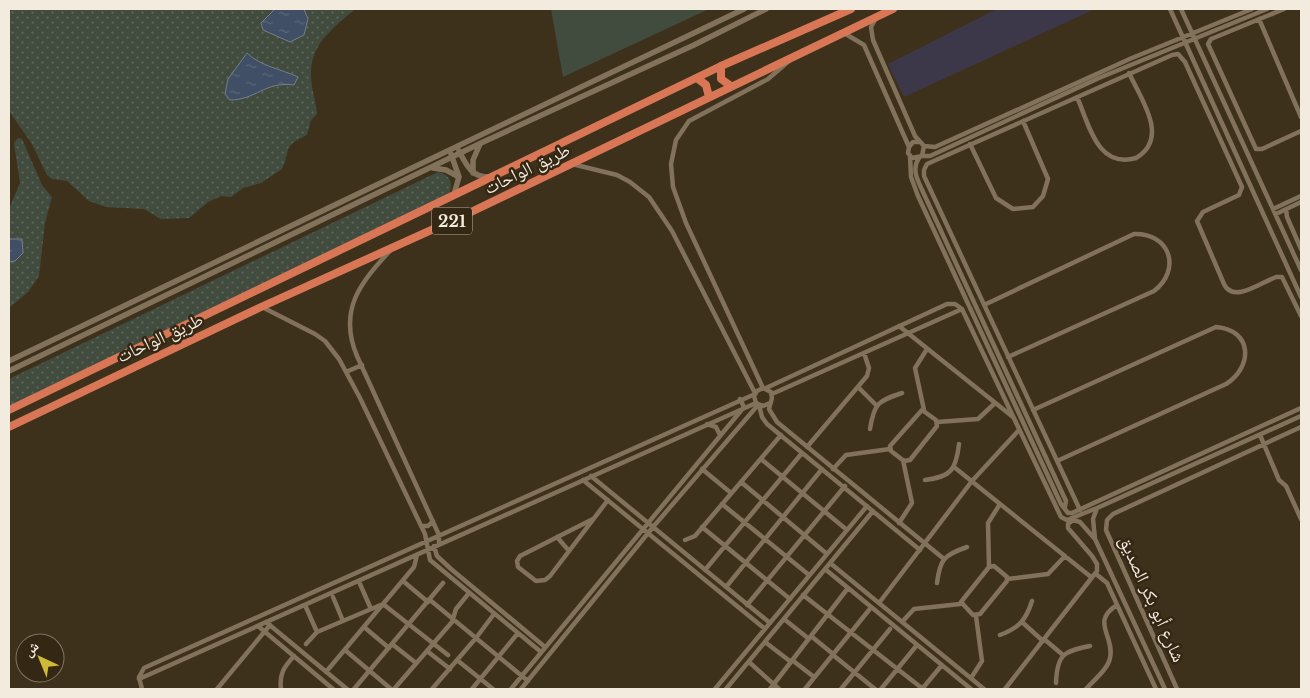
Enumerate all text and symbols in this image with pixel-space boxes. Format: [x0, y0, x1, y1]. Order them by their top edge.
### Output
street label: طريق الواحات [480, 139, 574, 199]
road number: 221 [432, 208, 472, 235]
street label: طريق الواحات [113, 308, 207, 368]
street label: شارع أبو بكر الصديق [1114, 532, 1190, 666]
north arrow [15, 633, 65, 683]
text: ش [19, 637, 43, 660]

